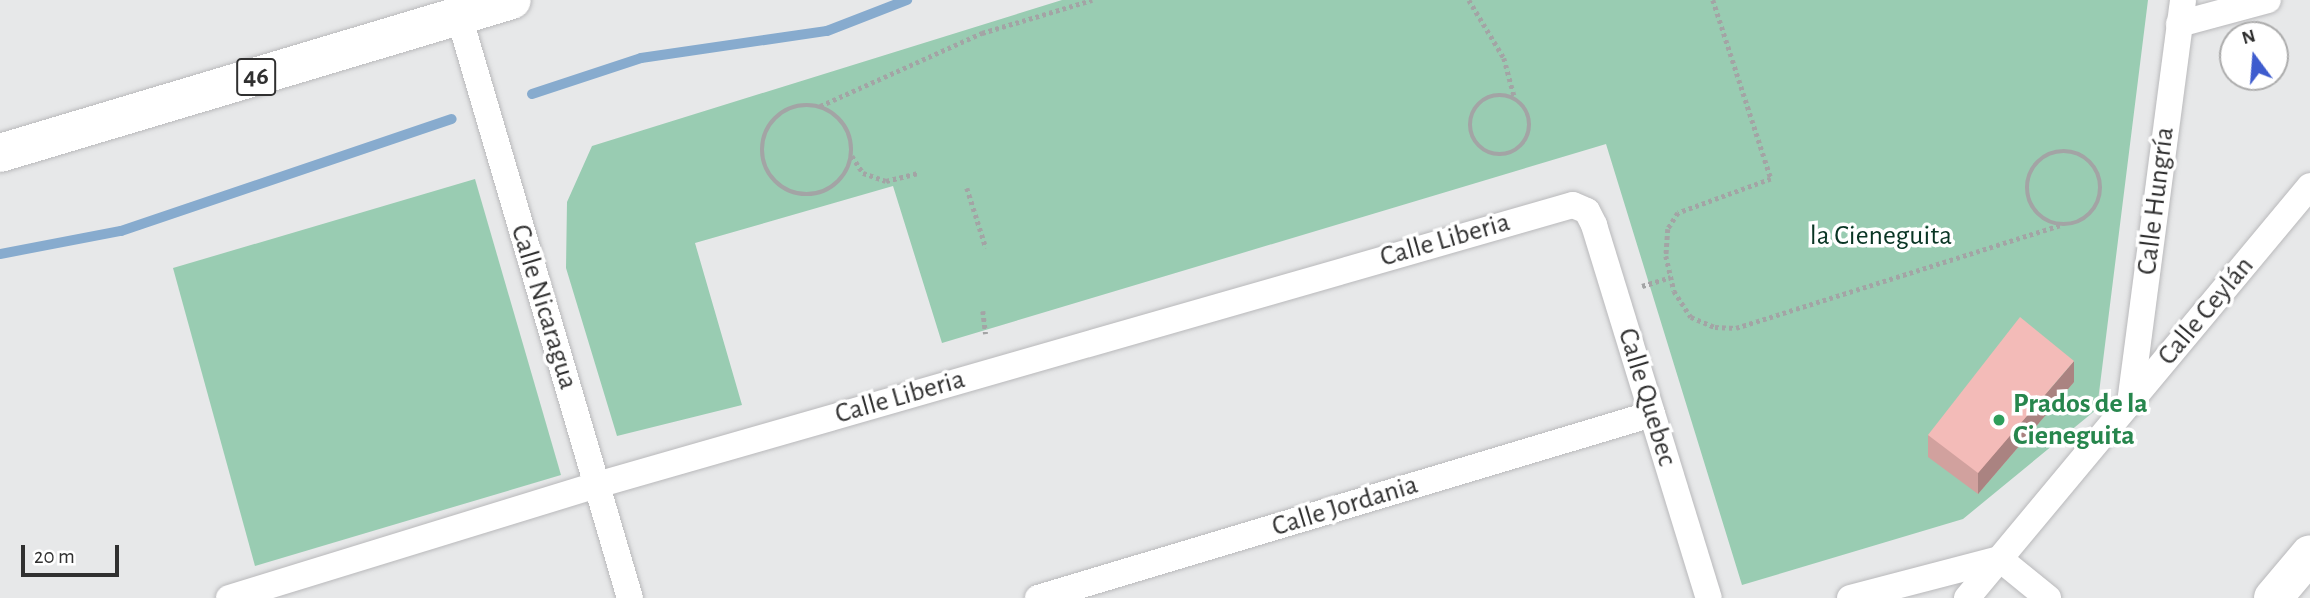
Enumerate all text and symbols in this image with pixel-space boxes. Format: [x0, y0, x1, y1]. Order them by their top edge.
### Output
north arrow [2219, 21, 2289, 91]
text: N [2240, 26, 2258, 48]
road number: 46 [235, 54, 277, 100]
street label: Calle Hungría [2130, 125, 2182, 277]
street label: Calle Liberia [1376, 205, 1514, 275]
park label: la Cieneguita [1810, 219, 1952, 253]
street label: Calle Nicaragua [503, 221, 585, 393]
street label: Calle Ceylán [2151, 250, 2261, 372]
street label: Calle Quebec [1610, 324, 1684, 470]
street label: Calle Liberia [831, 362, 969, 432]
place label: Prados de la Cieneguita [2013, 387, 2148, 453]
marker: Prados de la Cieneguita [1991, 412, 2007, 428]
street label: Calle Jordania [1268, 468, 1422, 544]
scale bar [24, 532, 122, 576]
text: 20 m [34, 546, 75, 567]

